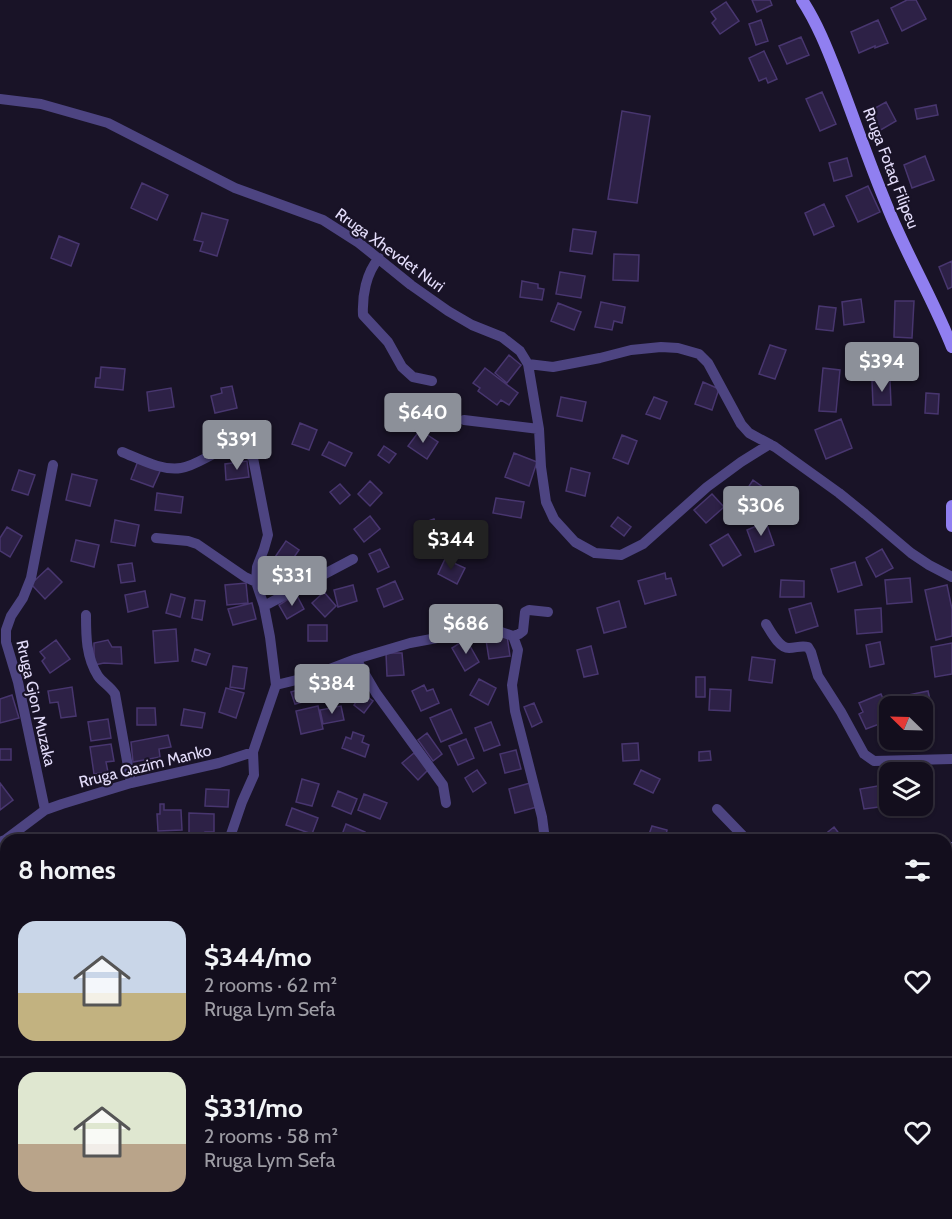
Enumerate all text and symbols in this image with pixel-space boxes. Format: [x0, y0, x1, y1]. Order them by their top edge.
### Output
street label: Rruga Fotaq Filipeu [859, 105, 923, 231]
street label: Rruga Xhevdet Nuri [332, 204, 448, 296]
pin: $394 [846, 342, 918, 393]
text: $394 [859, 349, 905, 373]
pin: $640 [387, 393, 459, 444]
text: $640 [398, 400, 448, 424]
pin: $391 [201, 420, 273, 471]
text: $391 [217, 427, 258, 451]
pin: $306 [725, 486, 797, 537]
text: $306 [737, 493, 785, 517]
pin: $344 [415, 520, 487, 571]
text: $344 [427, 527, 475, 551]
pin: $331 [256, 556, 328, 607]
text: $331 [272, 563, 312, 587]
pin: $686 [430, 604, 502, 655]
text: $686 [443, 611, 489, 635]
street label: Rruga Gjon Muzaka [12, 638, 60, 768]
pin: $384 [296, 664, 368, 715]
text: $384 [309, 671, 355, 695]
north arrow [879, 696, 933, 750]
map controls [879, 696, 933, 816]
street label: Rruga Qazim Manko [77, 740, 213, 792]
button: layers [879, 762, 933, 816]
text: 8 homes [18, 854, 116, 886]
icon: filters [901, 854, 934, 887]
text: $344/mo [204, 941, 311, 973]
icon: home [66, 945, 138, 1017]
icon: heart [901, 965, 934, 998]
text: 2 rooms · 62 m² [204, 973, 337, 997]
text: Rruga Lym Sefa [204, 997, 335, 1021]
text: $331/mo [204, 1092, 303, 1124]
icon: home [66, 1096, 138, 1168]
icon: heart [901, 1116, 934, 1149]
text: 2 rooms · 58 m² [204, 1124, 338, 1148]
text: Rruga Lym Sefa [204, 1148, 335, 1172]

